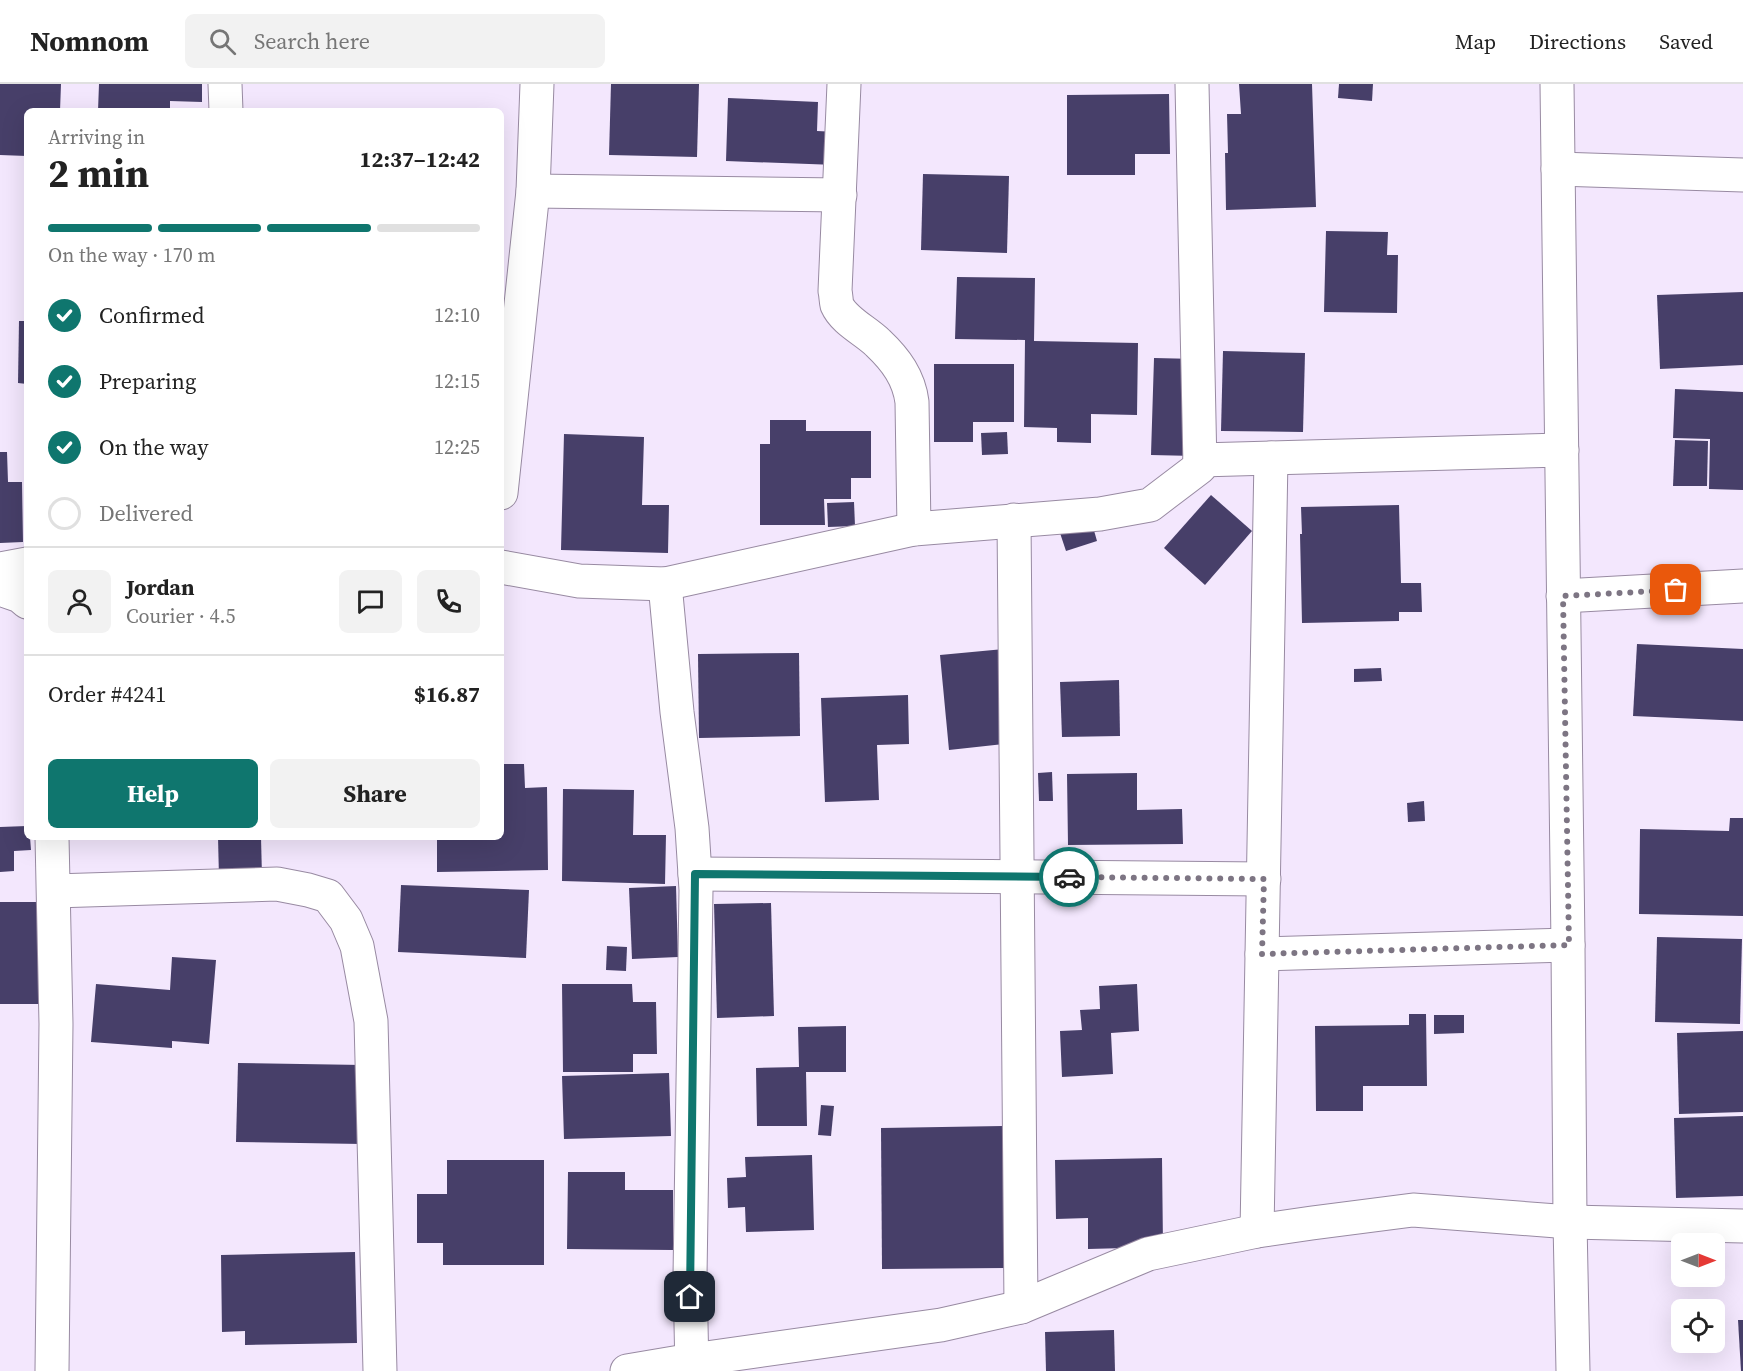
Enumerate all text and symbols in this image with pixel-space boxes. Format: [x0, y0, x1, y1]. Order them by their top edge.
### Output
search box [185, 14, 605, 68]
text: Nomnom [30, 22, 149, 60]
icon: search [206, 25, 239, 58]
text: Search here [254, 26, 370, 56]
text: Map [1455, 27, 1496, 56]
text: Directions [1529, 27, 1626, 56]
text: Saved [1659, 27, 1713, 56]
text: Arriving in [48, 123, 145, 151]
text: 12:37–12:42 [360, 144, 480, 174]
text: 2 min [48, 147, 149, 200]
text: On the way · 170 m [48, 241, 215, 269]
icon: check [48, 299, 81, 332]
text: Confirmed [99, 300, 204, 330]
text: 12:10 [434, 301, 480, 329]
icon: check [48, 365, 81, 398]
text: Preparing [99, 366, 196, 396]
text: 12:15 [434, 367, 480, 395]
icon: check [48, 431, 81, 464]
text: On the way [99, 432, 208, 462]
text: 12:25 [434, 433, 480, 461]
text: Delivered [99, 498, 193, 528]
pin [1650, 564, 1701, 615]
button: person [48, 570, 111, 633]
button: chat [339, 570, 402, 633]
button: phone [417, 570, 480, 633]
text: Jordan [126, 572, 194, 602]
icon: bag [1659, 573, 1692, 606]
text: Courier · 4.5 [126, 602, 235, 630]
text: Order #4241 [48, 679, 166, 709]
text: $16.87 [414, 679, 480, 709]
button: Help [48, 759, 258, 828]
button: Share [270, 759, 480, 828]
courier [1039, 847, 1099, 907]
icon: car [1053, 861, 1086, 894]
north arrow [1671, 1233, 1725, 1287]
map controls [1671, 1233, 1725, 1353]
pin [664, 1271, 715, 1322]
icon: home [673, 1280, 706, 1313]
button: locate [1671, 1299, 1725, 1353]

